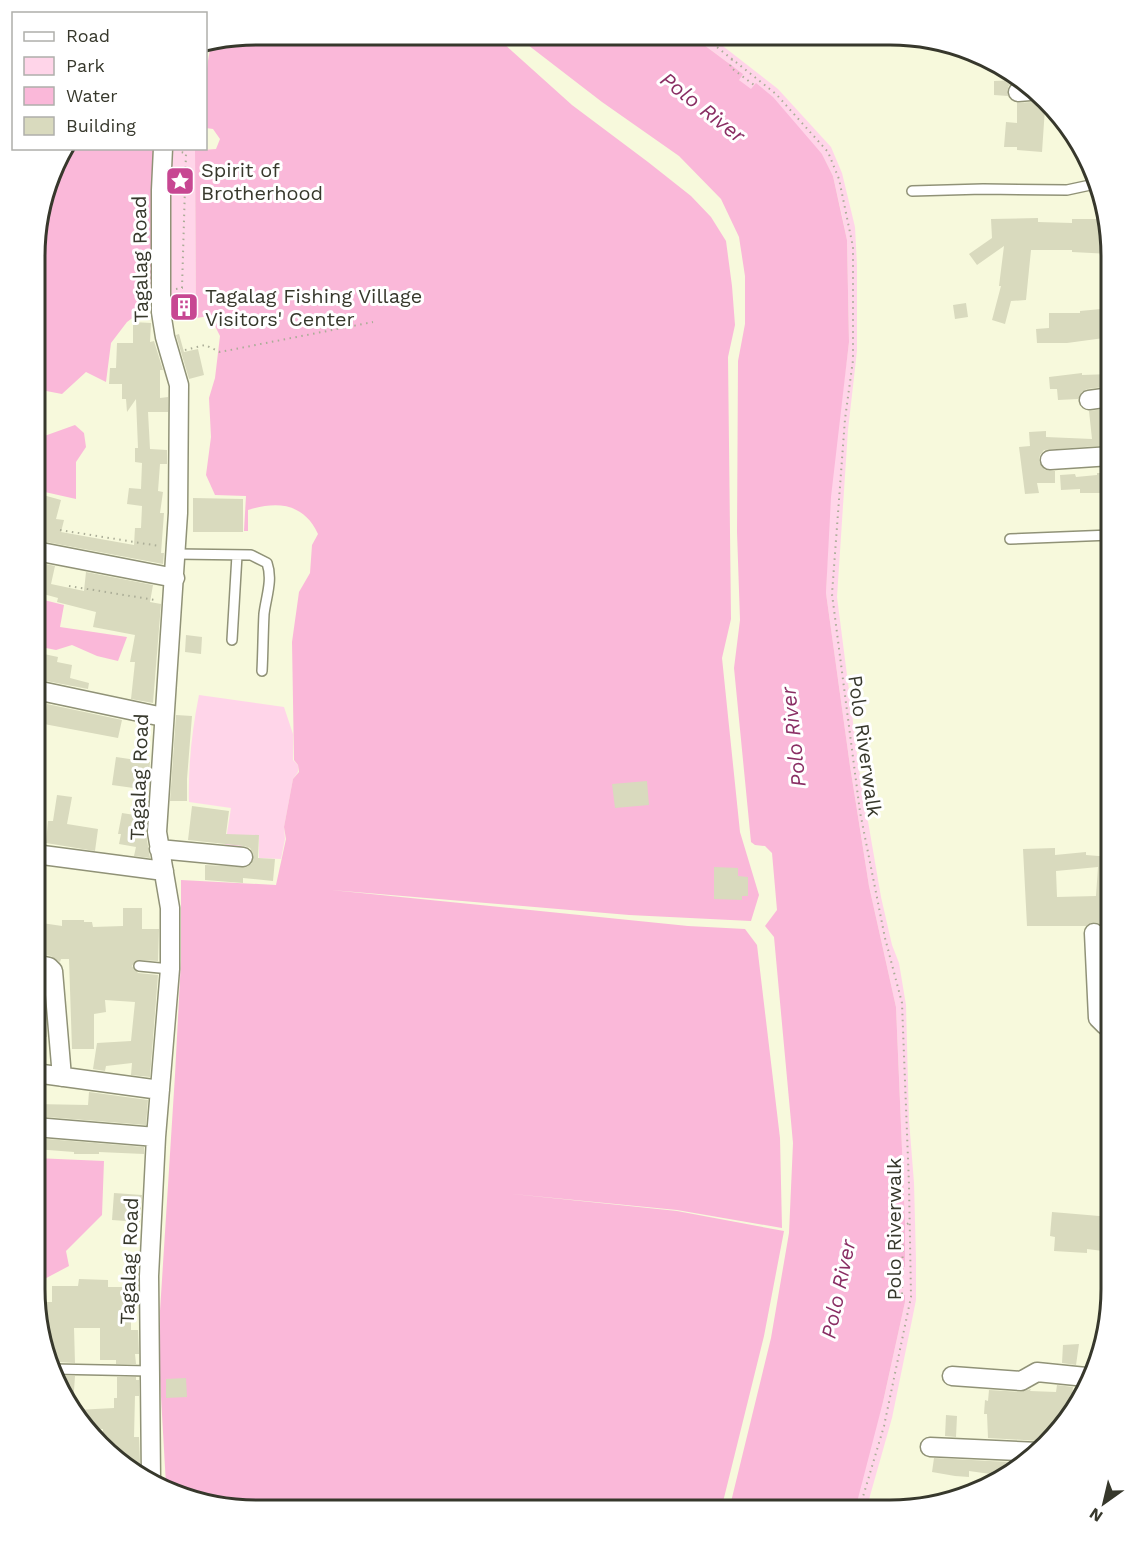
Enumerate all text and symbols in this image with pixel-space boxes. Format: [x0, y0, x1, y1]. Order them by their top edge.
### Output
legend [12, 12, 207, 150]
text: Road [66, 25, 110, 46]
text: Park [66, 55, 105, 76]
water label: Polo River [656, 66, 751, 148]
text: Water [66, 85, 118, 106]
text: Building [66, 115, 136, 136]
place label: Spirit of Brotherhood [201, 158, 323, 205]
place icon: Spirit of Brotherhood [164, 165, 196, 197]
street label: Tagalag Road [127, 195, 153, 323]
place label: Tagalag Fishing Village Visitors' Center [205, 284, 422, 331]
building icon: Tagalag Fishing Village Visitors' Center [168, 291, 200, 323]
street label: Polo Riverwalk [843, 674, 887, 818]
water label: Polo River [775, 685, 811, 788]
street label: Tagalag Road [125, 713, 153, 841]
street label: Polo Riverwalk [882, 1158, 906, 1300]
street label: Tagalag Road [115, 1197, 143, 1325]
water label: Polo River [815, 1236, 861, 1341]
north arrow [1074, 1473, 1134, 1533]
text: N [1086, 1504, 1106, 1526]

